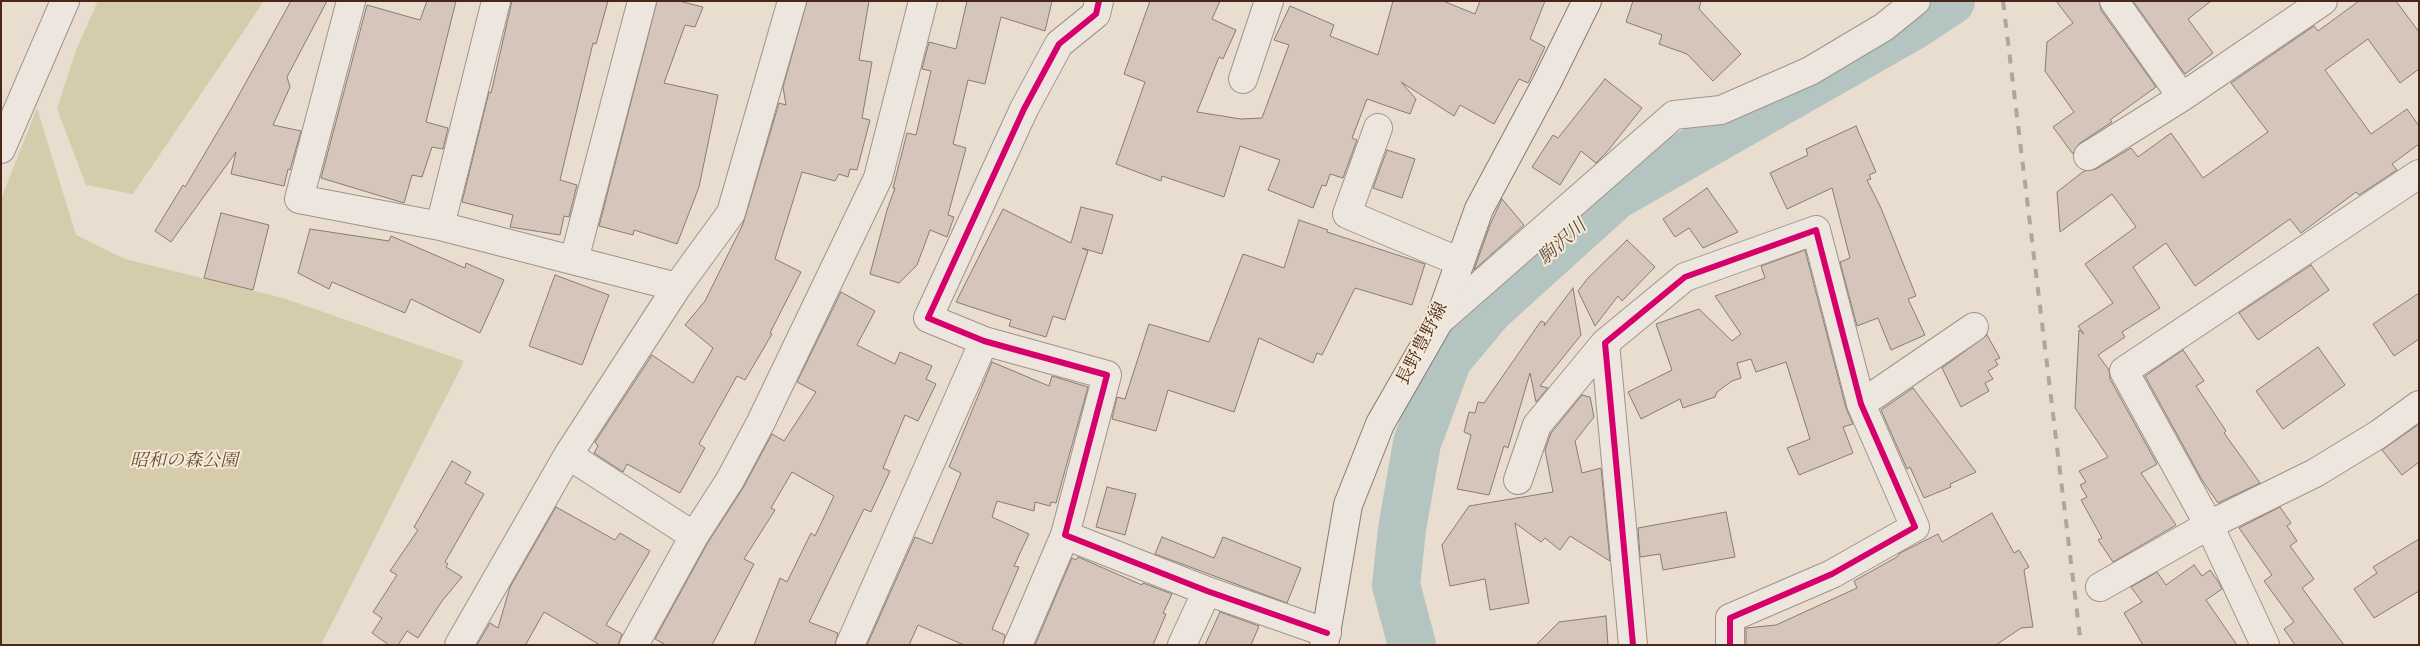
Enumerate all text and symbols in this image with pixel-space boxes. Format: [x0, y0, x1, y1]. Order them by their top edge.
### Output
water label: 駒沢川 [1534, 215, 1592, 271]
street label: 長野豊野線 [1393, 299, 1453, 389]
park label: 昭和の森公園 [130, 451, 238, 473]

